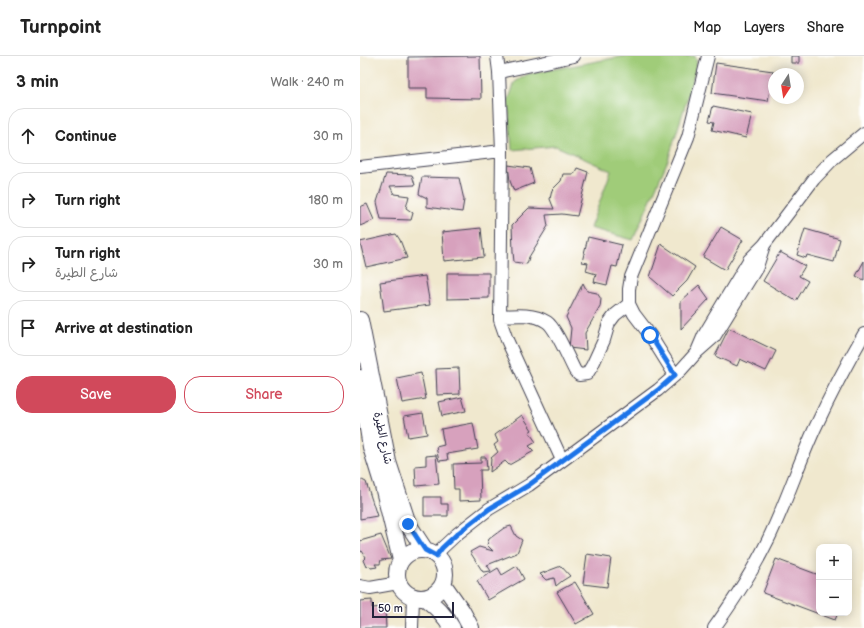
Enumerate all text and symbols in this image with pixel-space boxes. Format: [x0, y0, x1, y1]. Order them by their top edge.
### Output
text: Turnpoint [20, 16, 101, 39]
text: Map [693, 19, 721, 36]
text: Layers [743, 19, 785, 36]
text: Share [807, 19, 844, 36]
north arrow [768, 68, 804, 104]
text: 3 min [16, 72, 59, 92]
text: Walk · 240 m [270, 74, 344, 90]
icon: ahead [17, 125, 39, 147]
text: Continue [55, 127, 117, 146]
text: 30 m [313, 128, 343, 144]
icon: right [17, 189, 39, 211]
text: Turn right [55, 191, 120, 210]
text: 180 m [308, 192, 343, 208]
text: Turn right [55, 244, 120, 263]
icon: right [17, 253, 39, 275]
text: 30 m [313, 256, 343, 272]
text: شارع الطيرة [55, 265, 118, 281]
icon: arrive [17, 317, 39, 339]
text: Arrive at destination [55, 319, 193, 338]
route start [641, 326, 659, 344]
button: Save [16, 376, 176, 413]
button: Share [184, 376, 344, 413]
street label: شارع الطيرة [369, 411, 395, 466]
route end [399, 515, 417, 533]
map controls [816, 544, 852, 616]
button: + [816, 544, 852, 580]
button: − [816, 580, 852, 616]
scale bar [372, 600, 454, 619]
text: 50 m [378, 602, 403, 615]

